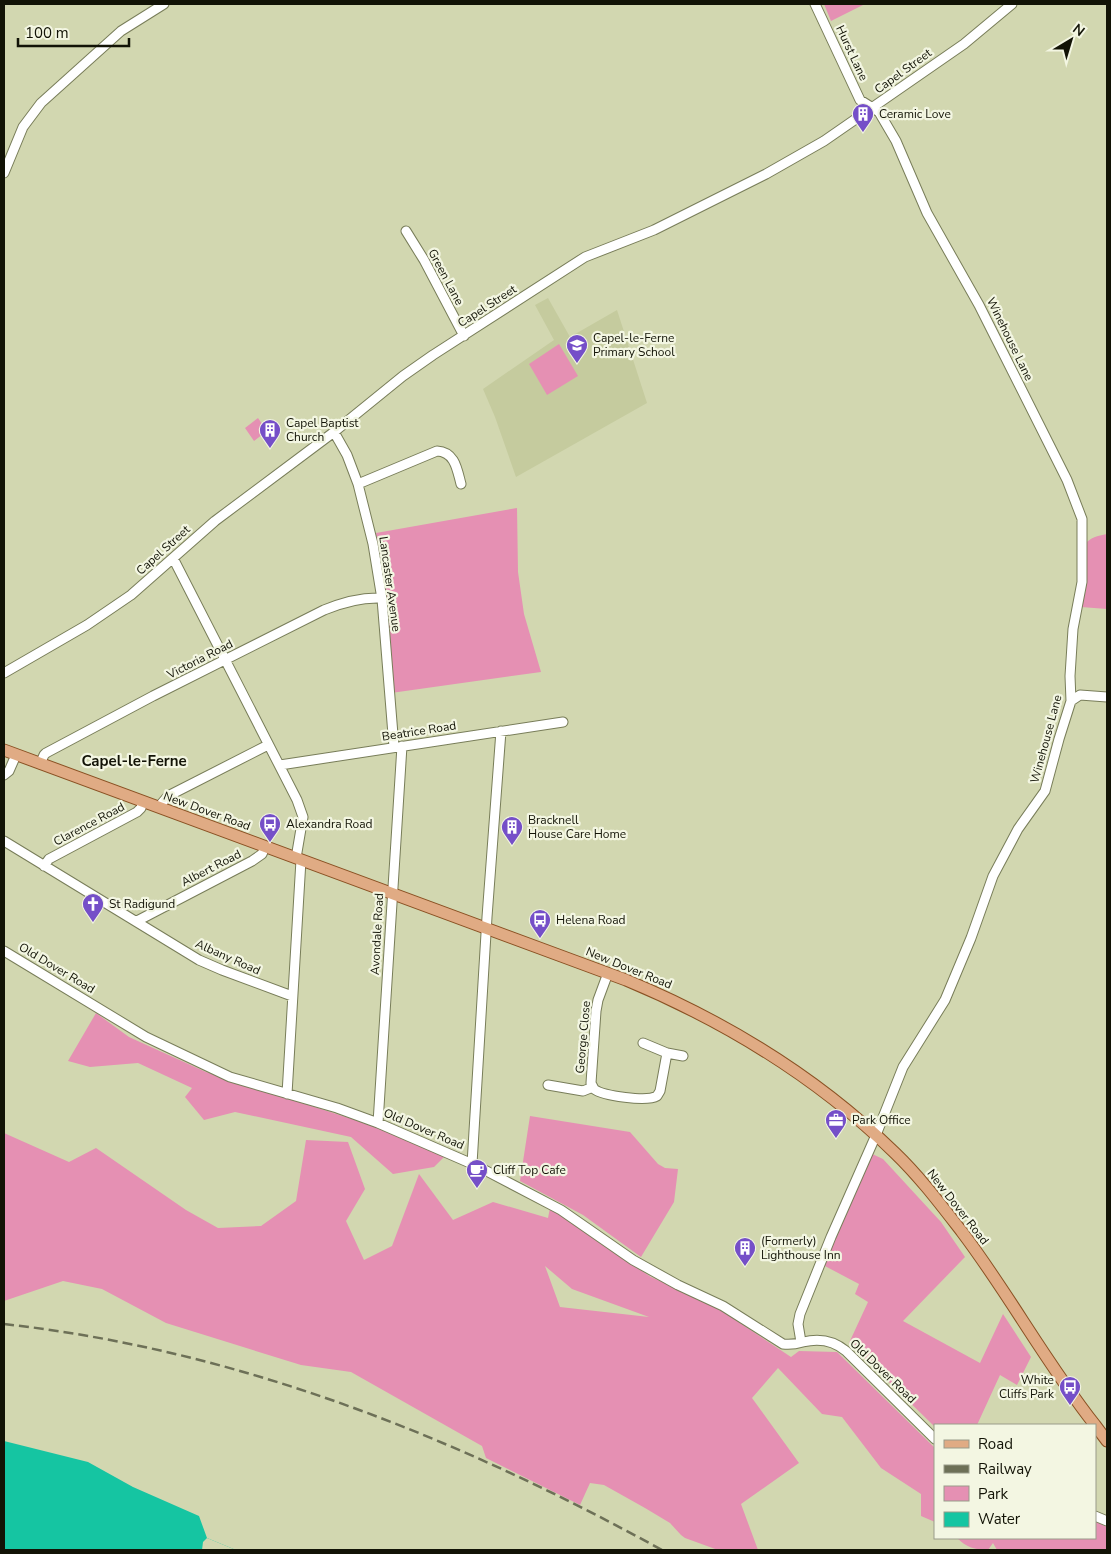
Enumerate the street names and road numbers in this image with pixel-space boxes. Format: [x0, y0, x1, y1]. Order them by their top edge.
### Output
street label: Hurst Lane [832, 23, 872, 83]
street label: Capel Street [871, 44, 935, 97]
street label: Green Lane [424, 246, 468, 308]
street label: Capel Street [455, 281, 520, 331]
street label: Winehouse Lane [983, 295, 1037, 383]
street label: Capel Street [133, 521, 194, 578]
street label: Lancaster Avenue [375, 535, 405, 633]
street label: Victoria Road [163, 636, 236, 683]
street label: Winehouse Lane [1027, 693, 1065, 785]
street label: Beatrice Road [381, 717, 457, 745]
street label: New Dover Road [161, 788, 253, 834]
street label: Clarence Road [51, 799, 127, 849]
street label: Albert Road [178, 846, 244, 890]
street label: Avondale Road [367, 893, 387, 975]
street label: Albany Road [193, 936, 263, 978]
street label: Old Dover Road [16, 939, 98, 997]
street label: New Dover Road [584, 943, 674, 993]
street label: George Close [572, 1000, 594, 1074]
street label: Old Dover Road [381, 1105, 467, 1153]
street label: New Dover Road [923, 1166, 993, 1248]
street label: Old Dover Road [846, 1335, 920, 1407]

